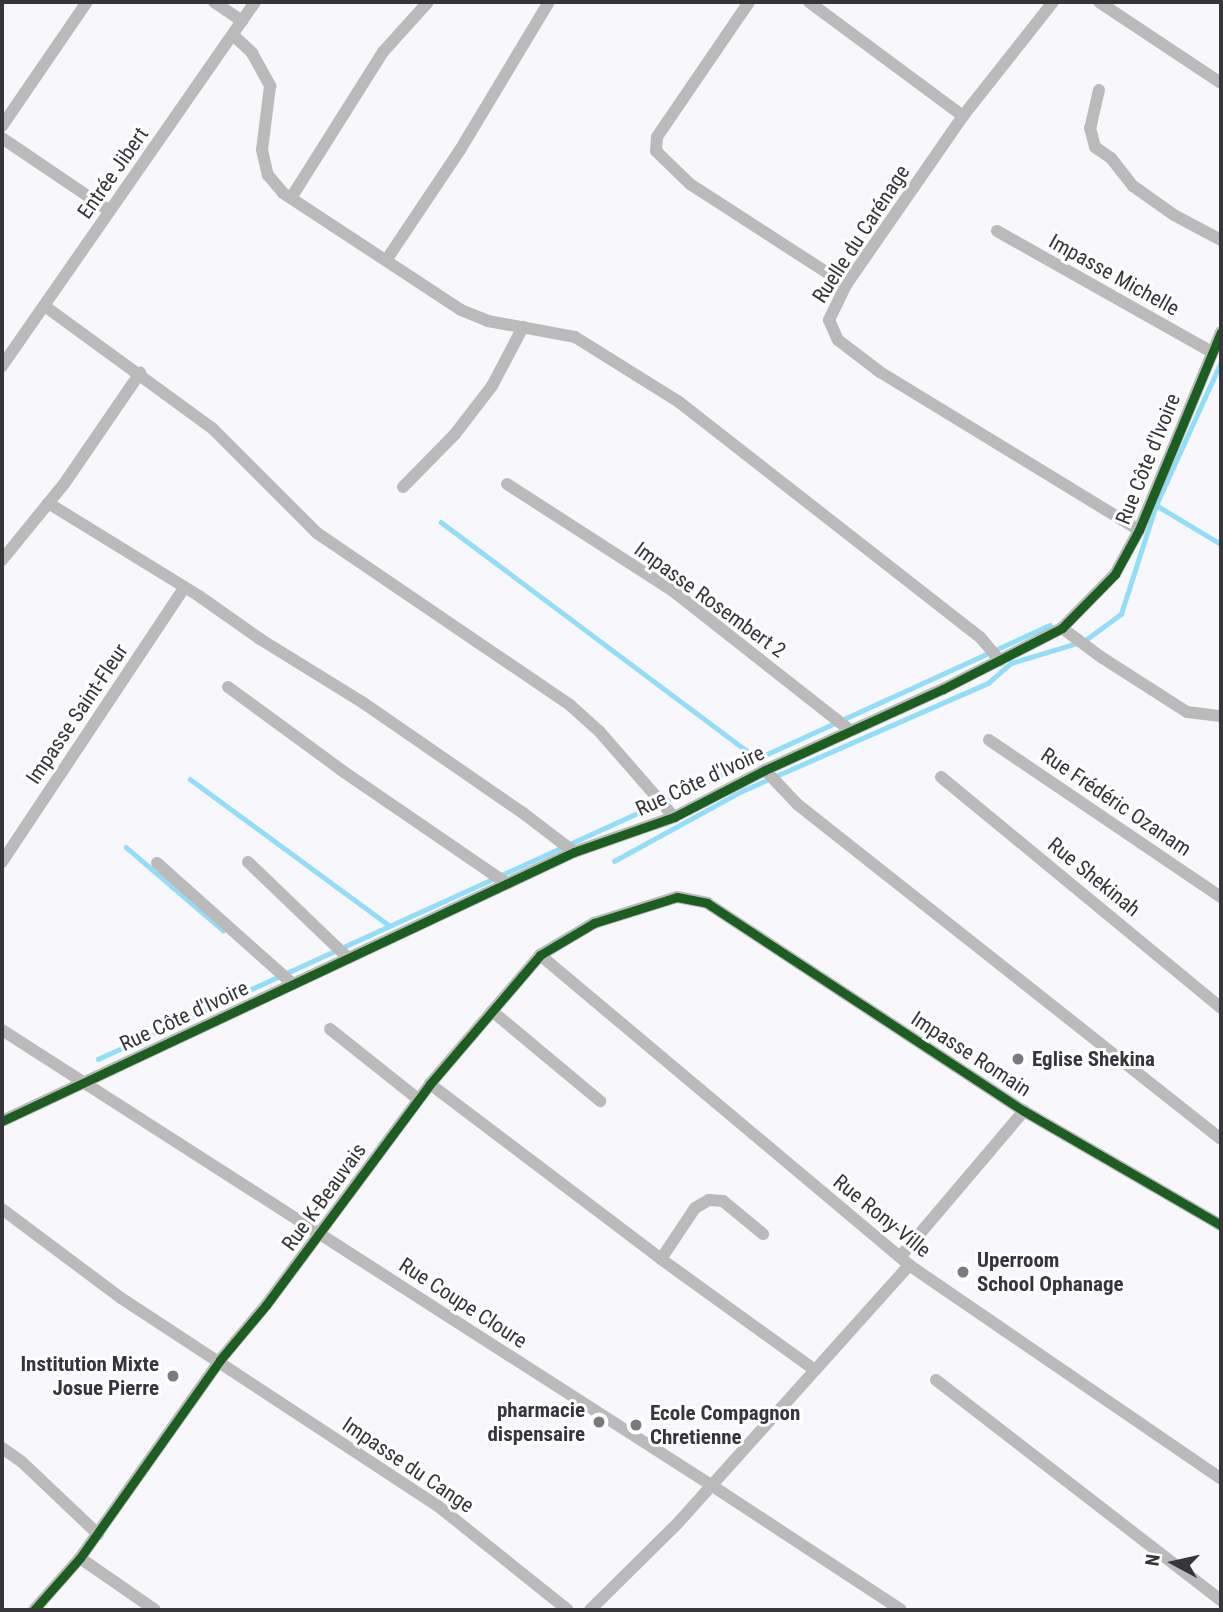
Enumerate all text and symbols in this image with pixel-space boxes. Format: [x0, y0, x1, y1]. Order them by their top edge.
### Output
street label: Entrée Jibert [72, 122, 154, 224]
street label: Ruelle du Carénage [807, 160, 915, 308]
street label: Impasse Michelle [1044, 229, 1184, 321]
street label: Rue Côte d'Ivoire [1110, 390, 1186, 528]
street label: Impasse Rosembert 2 [629, 537, 791, 663]
street label: Impasse Saint-Fleur [21, 639, 133, 789]
street label: Rue Côte d'Ivoire [632, 740, 768, 822]
street label: Rue Frédéric Ozanam [1036, 742, 1196, 862]
street label: Rue Shekinah [1043, 832, 1145, 922]
street label: Rue Côte d'Ivoire [116, 975, 252, 1057]
street label: Impasse Romain [906, 1006, 1036, 1102]
place label: Eglise Shekina [1032, 1046, 1155, 1072]
marker: Eglise Shekina [1010, 1051, 1026, 1067]
street label: Rue K-Beauvais [277, 1138, 371, 1256]
street label: Rue Rony-Ville [828, 1169, 936, 1263]
place label: Uperroom School Ophanage [977, 1247, 1124, 1297]
street label: Rue Coupe Cloure [394, 1252, 532, 1354]
marker: Uperroom School Ophanage [955, 1264, 971, 1280]
place label: Institution Mixte Josue Pierre [20, 1351, 159, 1401]
marker: Institution Mixte Josue Pierre [165, 1368, 181, 1384]
place label: pharmacie dispensaire [487, 1397, 585, 1447]
place label: Ecole Compagnon Chretienne [650, 1400, 800, 1450]
street label: Impasse du Cange [338, 1412, 478, 1518]
marker: pharmacie dispensaire [591, 1414, 607, 1430]
marker: Ecole Compagnon Chretienne [628, 1417, 644, 1433]
north arrow [1139, 1528, 1209, 1598]
text: N [1141, 1553, 1165, 1567]

